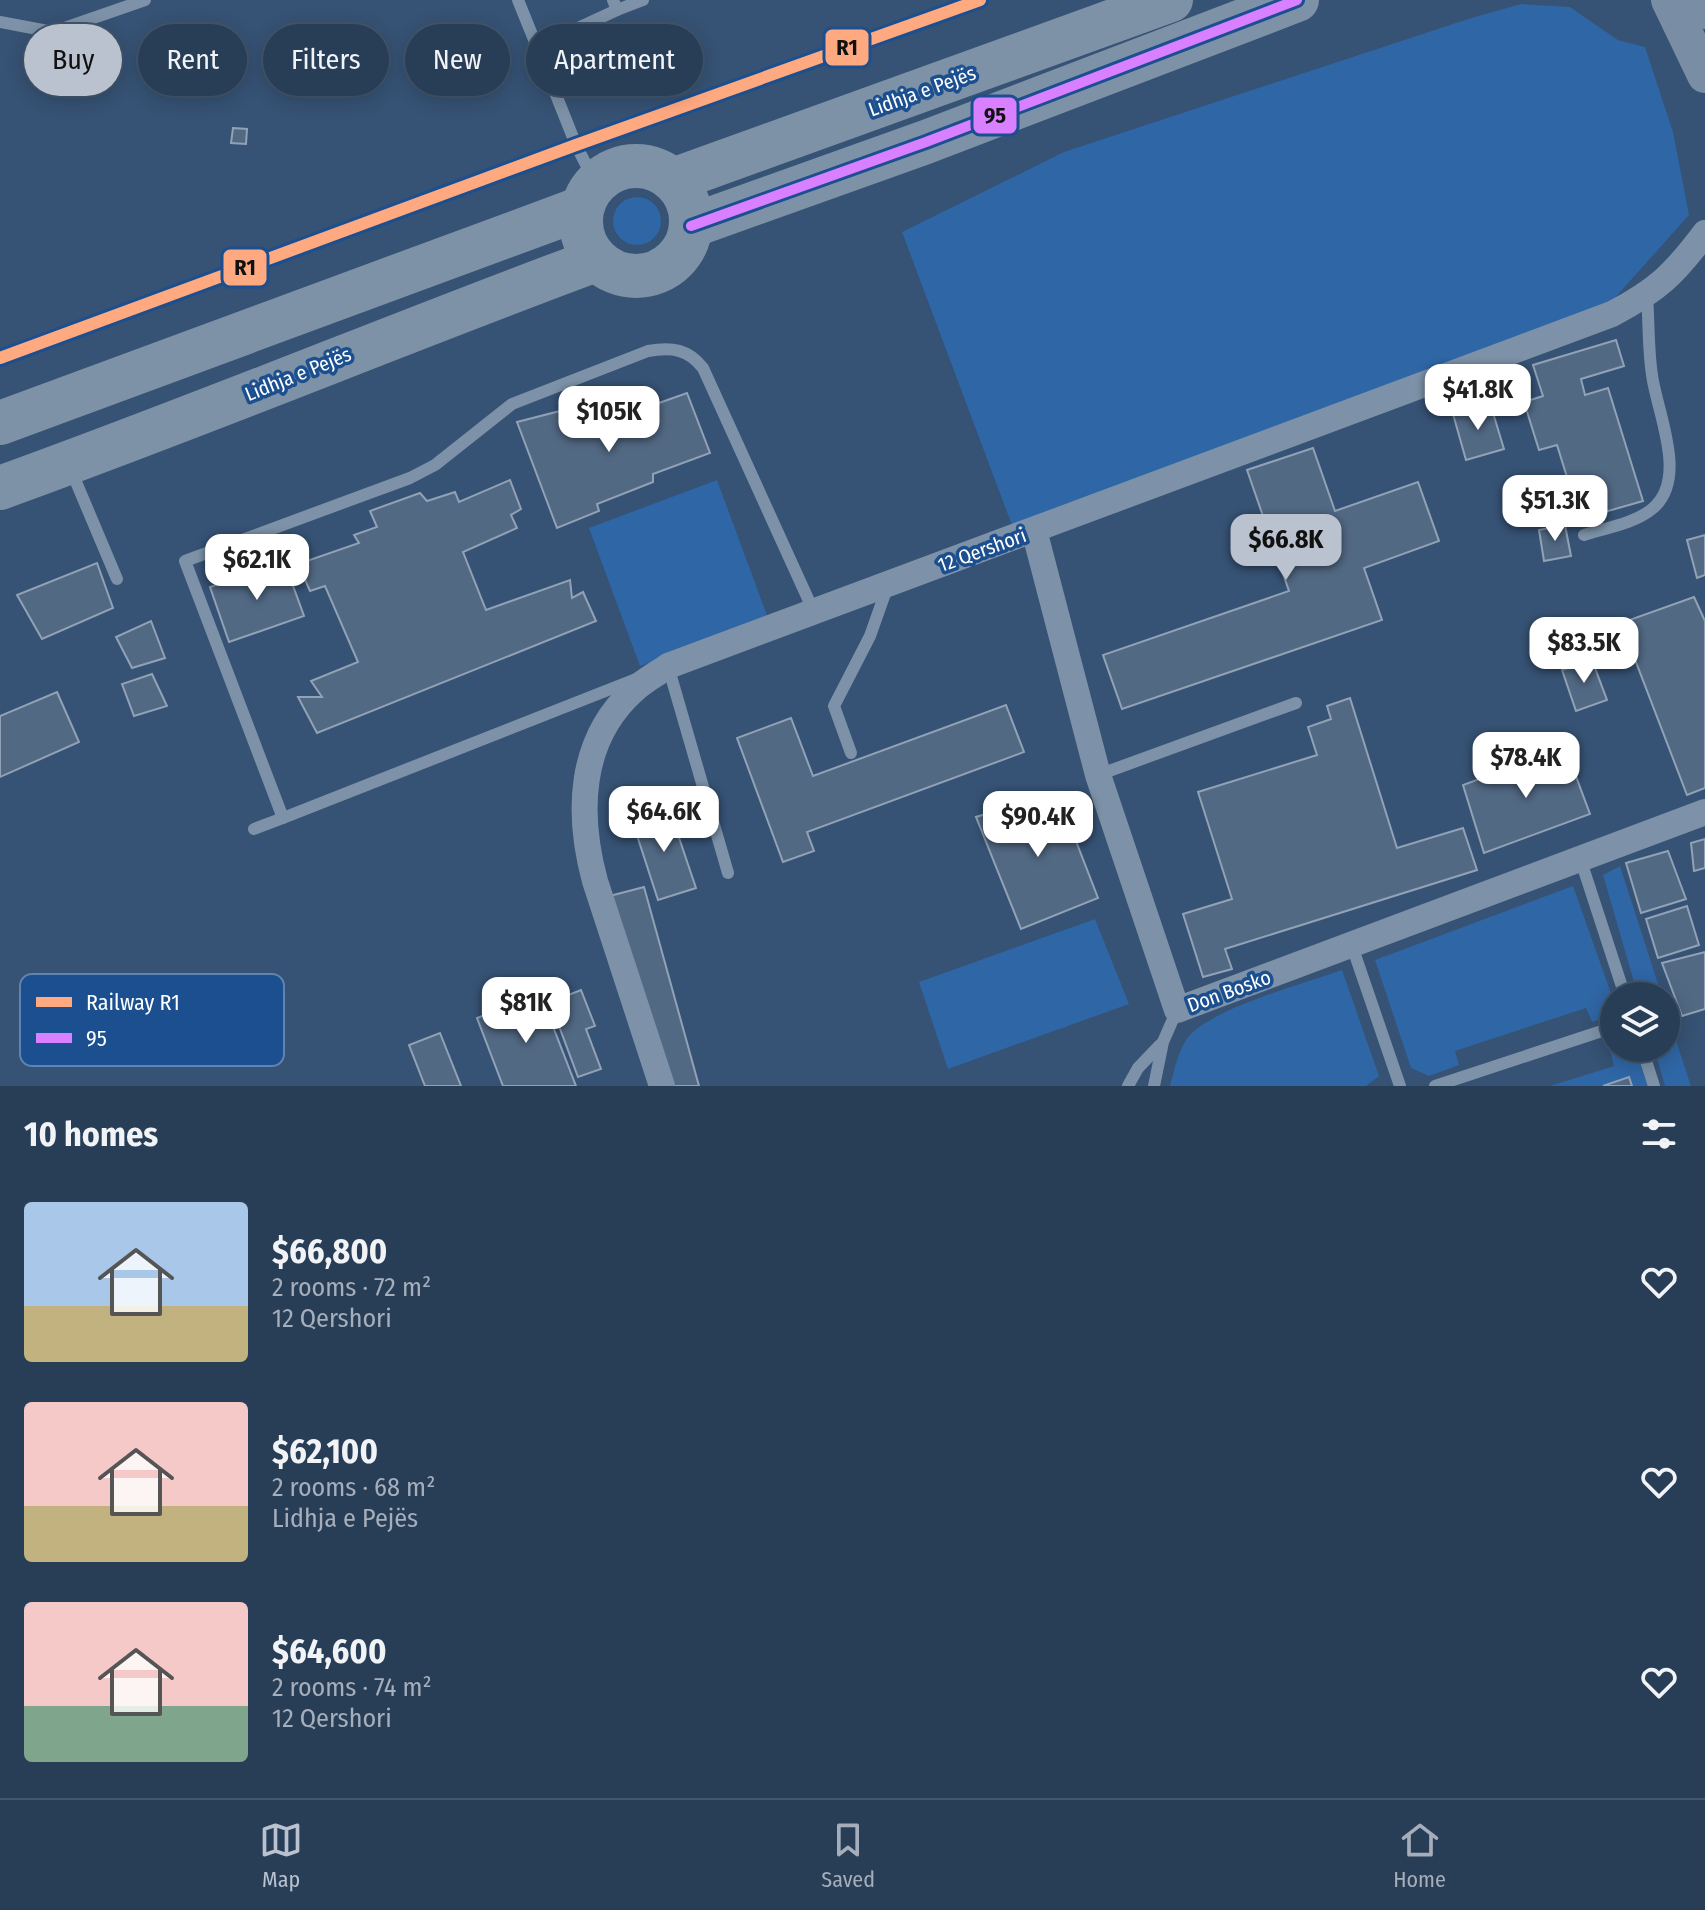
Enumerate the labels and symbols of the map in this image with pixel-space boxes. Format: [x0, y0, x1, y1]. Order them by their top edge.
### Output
line badge: R1 [824, 28, 870, 67]
text: R1 [836, 34, 858, 61]
street label: Lidhja e Pejës [865, 60, 979, 122]
line badge: 95 [972, 96, 1018, 135]
text: 95 [984, 102, 1006, 129]
line badge: R1 [222, 248, 268, 287]
text: R1 [234, 254, 256, 281]
street label: Lidhja e Pejës [241, 342, 355, 406]
pin: $41.8K [1413, 364, 1543, 432]
pin: $105K [553, 386, 665, 454]
pin: $51.3K [1490, 475, 1620, 543]
pin: $66.8K [1221, 514, 1351, 582]
street label: 12 Qershori [935, 523, 1029, 577]
pin: $62.1K [192, 534, 322, 602]
pin: $83.5K [1519, 617, 1649, 685]
pin: $78.4K [1461, 732, 1591, 800]
pin: $64.6K [599, 786, 729, 854]
pin: $90.4K [973, 791, 1103, 859]
street label: Don Bosko [1184, 965, 1274, 1017]
legend [20, 974, 284, 1066]
pin: $81K [479, 977, 573, 1045]
text: Railway R1 [86, 989, 180, 1016]
text: 95 [86, 1025, 107, 1052]

